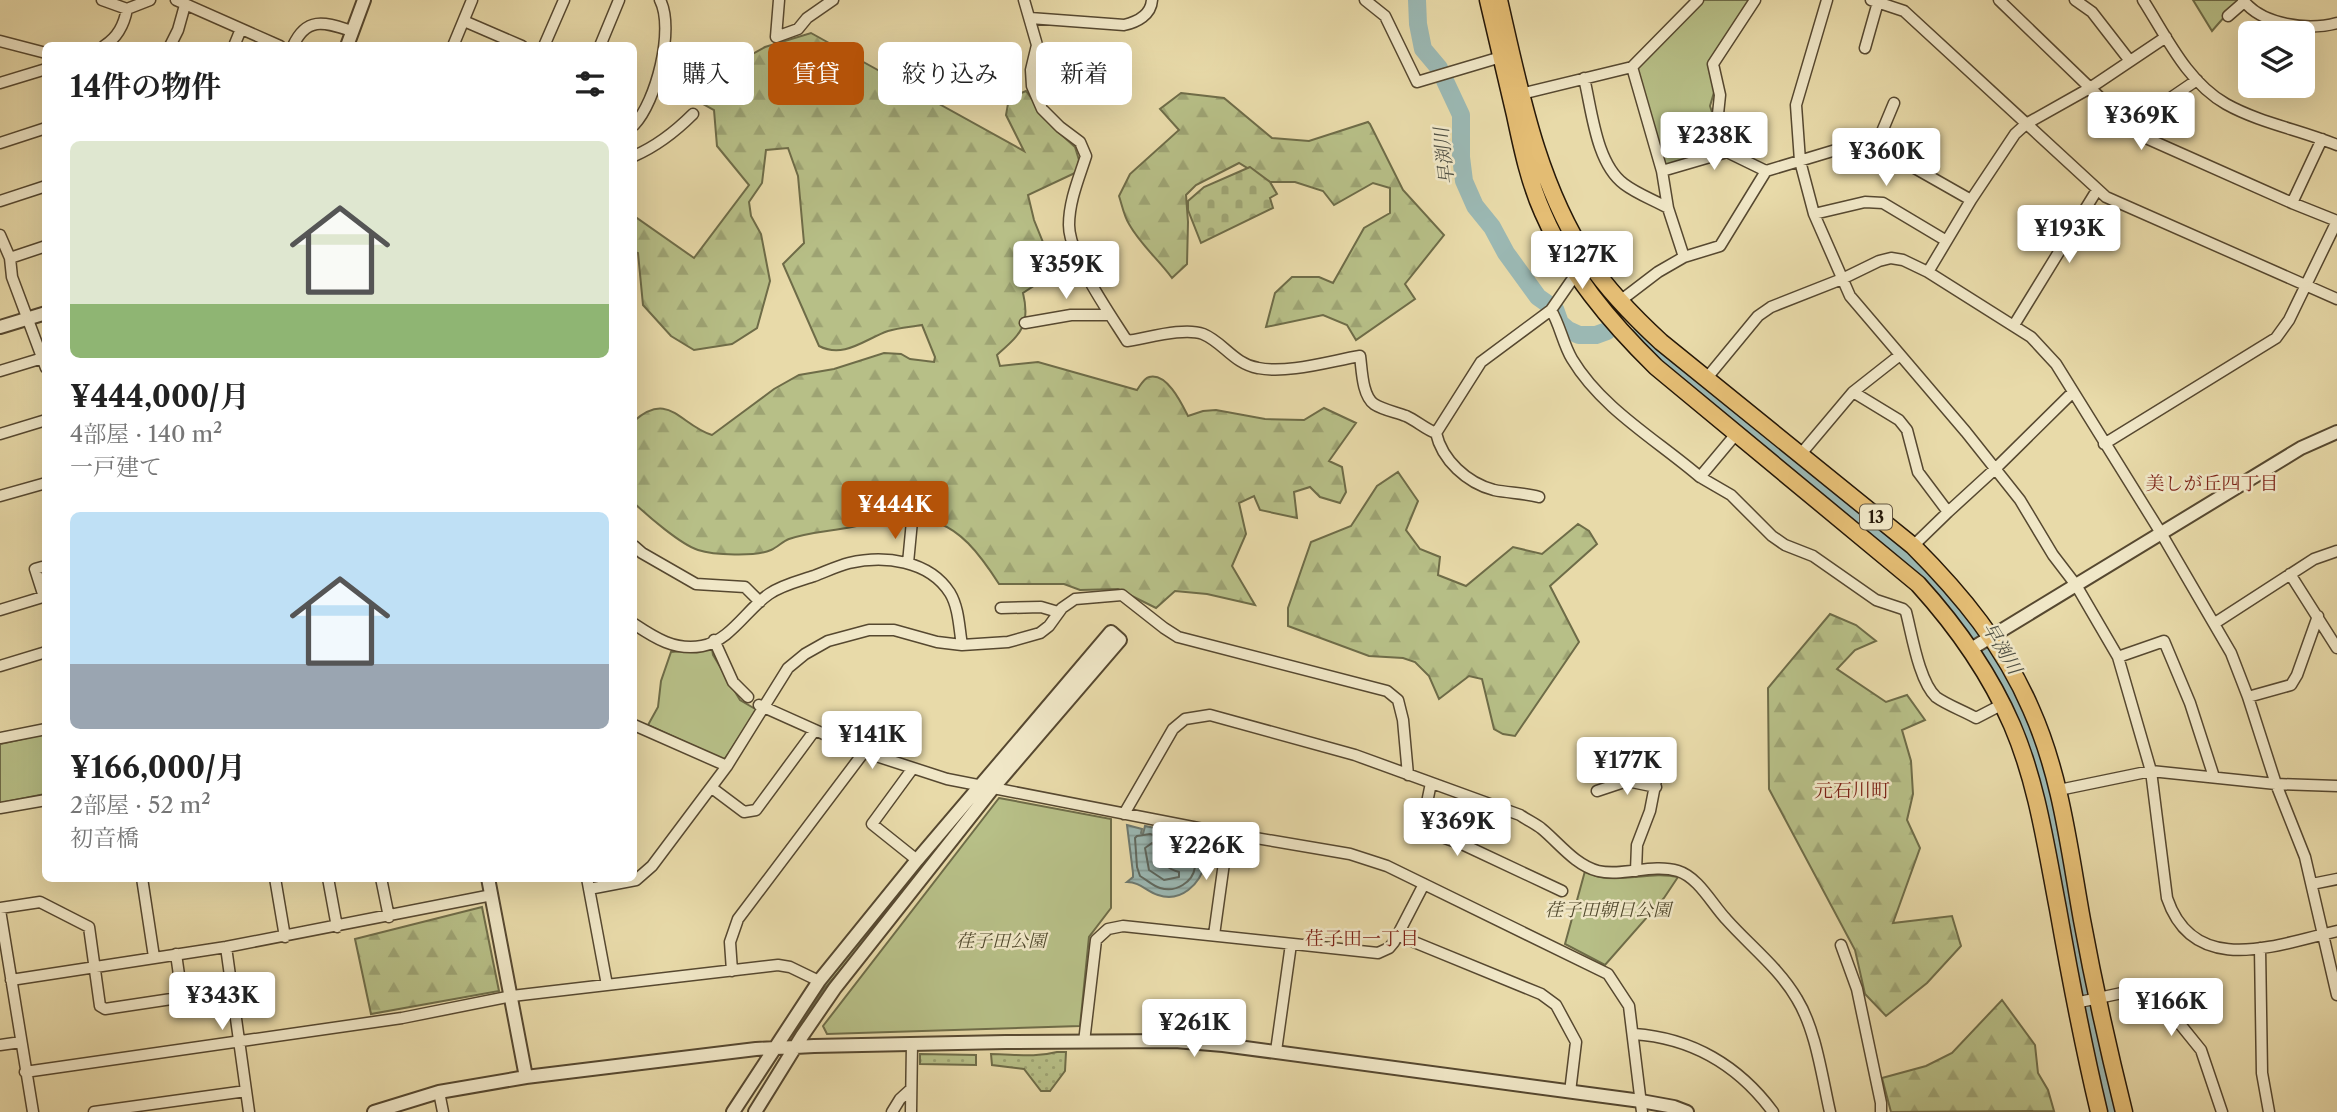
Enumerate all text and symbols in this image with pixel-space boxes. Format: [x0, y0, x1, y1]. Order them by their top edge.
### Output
map controls [2238, 21, 2315, 98]
button: layers [2238, 21, 2315, 98]
chip: 購入 [658, 42, 754, 105]
chip: 賃貸 [768, 42, 864, 105]
chip: 絞り込み [878, 42, 1022, 105]
chip: 新着 [1036, 42, 1132, 105]
icon: filters [571, 65, 609, 103]
text: 14件の物件 [70, 68, 221, 105]
pin: ¥369K [2092, 92, 2190, 152]
text: ¥369K [2104, 101, 2178, 129]
pin: ¥238K [1665, 113, 1763, 172]
text: ¥238K [1677, 121, 1751, 149]
water label: 早渕川 [1429, 124, 1458, 186]
pin: ¥360K [1837, 128, 1935, 188]
text: ¥360K [1848, 137, 1924, 165]
icon: home [277, 187, 403, 313]
pin: ¥193K [2020, 205, 2118, 265]
text: ¥193K [2033, 214, 2105, 242]
pin: ¥127K [1533, 232, 1631, 291]
text: ¥127K [1547, 240, 1617, 268]
pin: ¥359K [1017, 242, 1115, 301]
text: ¥359K [1029, 250, 1103, 278]
text: ¥444,000/月 [70, 378, 250, 415]
text: 4部屋 · 140 m² [70, 420, 223, 448]
text: 一戸建て [70, 453, 162, 481]
district label: 美しが丘四丁目 [2145, 472, 2279, 495]
pin: ¥444K [846, 482, 944, 541]
text: ¥444K [857, 490, 933, 518]
road number: 13 [1860, 504, 1892, 530]
icon: home [277, 558, 403, 684]
water label: 早渕川 [1977, 618, 2028, 680]
pin: ¥141K [823, 712, 921, 771]
text: ¥141K [838, 720, 906, 748]
pin: ¥177K [1578, 738, 1676, 797]
text: ¥177K [1593, 746, 1661, 774]
text: ¥166,000/月 [70, 749, 246, 786]
district label: 元石川町 [1814, 779, 1890, 802]
text: 2部屋 · 52 m² [70, 791, 211, 819]
pin: ¥369K [1408, 798, 1506, 858]
text: ¥369K [1420, 807, 1494, 835]
pin: ¥226K [1157, 822, 1255, 882]
text: 初音橋 [70, 824, 139, 852]
text: ¥226K [1168, 831, 1244, 859]
park label: 荏子田朝日公園 [1545, 899, 1674, 921]
district label: 荏子田一丁目 [1305, 927, 1419, 950]
park label: 荏子田公園 [956, 930, 1049, 952]
pin: ¥343K [173, 972, 271, 1032]
pin: ¥166K [2122, 978, 2220, 1038]
text: ¥343K [185, 981, 259, 1009]
text: ¥166K [2135, 987, 2207, 1015]
pin: ¥261K [1145, 1000, 1243, 1059]
text: ¥261K [1158, 1008, 1230, 1036]

